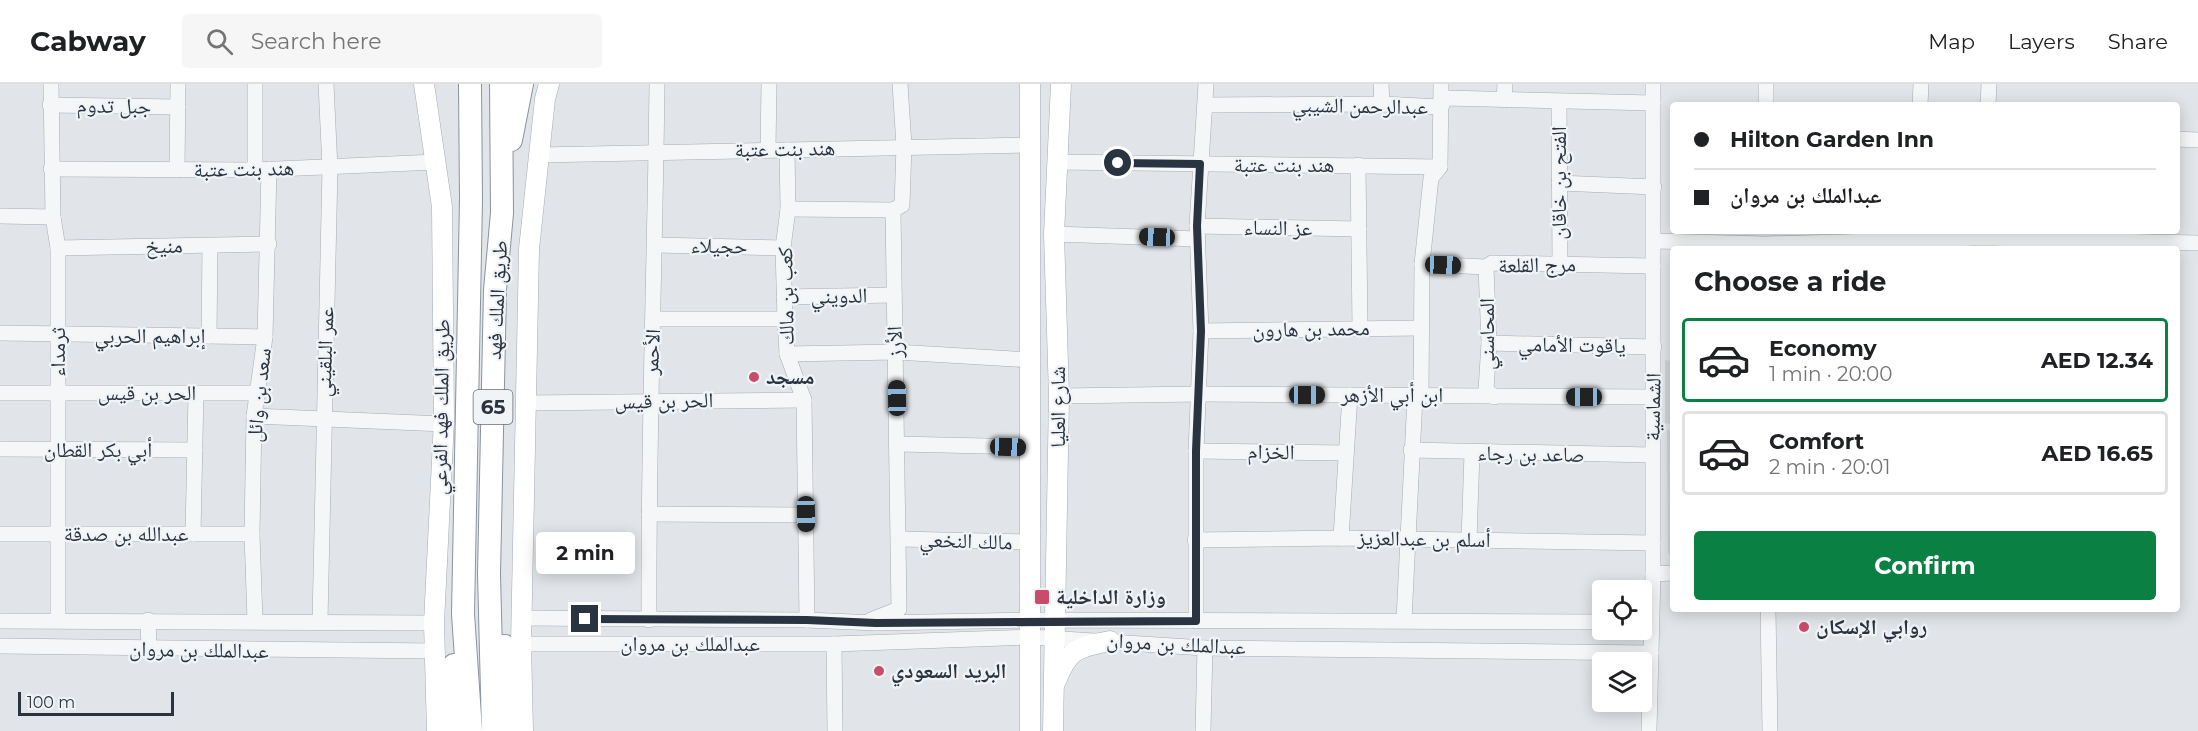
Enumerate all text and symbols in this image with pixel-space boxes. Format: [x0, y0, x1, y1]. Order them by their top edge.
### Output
search box [182, 14, 602, 68]
text: Cabway [30, 24, 146, 58]
icon: search [203, 25, 236, 58]
text: Search here [251, 28, 382, 55]
text: Map [1928, 29, 1975, 54]
text: Layers [2008, 29, 2075, 54]
text: Share [2108, 29, 2168, 54]
street label: جبل تدوم [76, 92, 152, 121]
street label: عبدالرحمن الشيبي [1292, 92, 1429, 124]
street label: الفتح بن خاقان [1546, 126, 1572, 240]
text: Hilton Garden Inn [1730, 126, 1934, 153]
street label: هند بنت عتبة [734, 135, 836, 162]
route start [1104, 149, 1131, 176]
street label: هند بنت عتبة [1234, 152, 1334, 177]
street label: هند بنت عتبة [193, 155, 295, 182]
text: عبدالملك بن مروان [1730, 182, 1882, 209]
street label: عز النساء [1243, 214, 1313, 241]
car [1139, 227, 1175, 247]
street label: منيخ [145, 233, 183, 259]
street label: حجيلاء [690, 233, 748, 258]
street label: طريق الملك فهد [481, 240, 513, 360]
street label: كعب بن مالك [772, 246, 800, 345]
street label: مرج القلعة [1498, 251, 1576, 279]
car [1425, 255, 1461, 275]
text: Choose a ride [1694, 265, 1886, 298]
street label: الدويني [810, 283, 868, 313]
street label: المحاسني [1474, 298, 1503, 370]
street label: عمر البلقيني [310, 306, 343, 398]
street label: محمد بن هارون [1252, 315, 1370, 343]
street label: طريق الملك فهد الفرعي [426, 319, 459, 495]
street label: إبراهيم الحربي [94, 323, 206, 352]
street label: الأرز [881, 326, 908, 359]
street label: ثرمداء [45, 327, 70, 377]
street label: الأحمر [638, 328, 665, 377]
street label: ياقوت الأمامي [1518, 331, 1626, 362]
icon: car [1697, 333, 1751, 387]
text: Economy [1769, 335, 1877, 362]
street label: سعد بن وائل [241, 347, 277, 443]
text: AED 12.34 [2041, 347, 2153, 374]
text: 1 min · 20:00 [1769, 362, 1892, 386]
place label: مسجد [766, 364, 815, 389]
street label: شارع العليا [1045, 366, 1071, 448]
marker: مسجد [747, 370, 761, 384]
street label: الشماسية [1639, 373, 1666, 441]
street label: الحر بن قيس [98, 380, 196, 406]
car [888, 380, 906, 416]
street label: ابن أبي الأزهر [1340, 382, 1443, 411]
car [1289, 386, 1325, 404]
street label: الحر بن قيس [614, 387, 714, 415]
car [1566, 388, 1602, 406]
road number: 65 [474, 390, 512, 424]
icon: car [1697, 426, 1751, 480]
text: Comfort [1769, 428, 1864, 455]
street label: أبي بكر القطان [44, 437, 152, 466]
car [990, 437, 1026, 457]
street label: الخزام [1247, 439, 1295, 466]
street label: صاعد بن رجاء [1477, 440, 1585, 468]
text: AED 16.65 [2042, 440, 2153, 467]
text: 2 min · 20:01 [1769, 455, 1891, 479]
car [797, 496, 815, 532]
street label: عبدالله بن صدقة [64, 521, 189, 547]
street label: أسلم بن عبدالعزيز [1356, 525, 1491, 554]
street label: مالك النخعي [919, 526, 1013, 559]
button: Confirm [1694, 531, 2156, 600]
callout: 2 min [536, 532, 634, 574]
text: 2 min [556, 541, 615, 565]
map controls [1592, 580, 1652, 712]
button: locate [1592, 580, 1652, 640]
place label: وزارة الداخلية [1056, 584, 1166, 609]
marker: وزارة الداخلية [1033, 588, 1051, 606]
route end [571, 605, 598, 632]
place label: روابي الإسكان [1816, 614, 1927, 643]
marker: روابي الإسكان [1797, 620, 1811, 634]
street label: عبدالملك بن مروان [1106, 627, 1247, 661]
street label: عبدالملك بن مروان [620, 631, 760, 657]
street label: عبدالملك بن مروان [129, 636, 269, 664]
button: layers [1592, 652, 1652, 712]
place label: البريد السعودي [891, 658, 1007, 687]
marker: البريد السعودي [872, 664, 886, 678]
scale bar [18, 689, 174, 716]
text: 100 m [27, 693, 75, 712]

